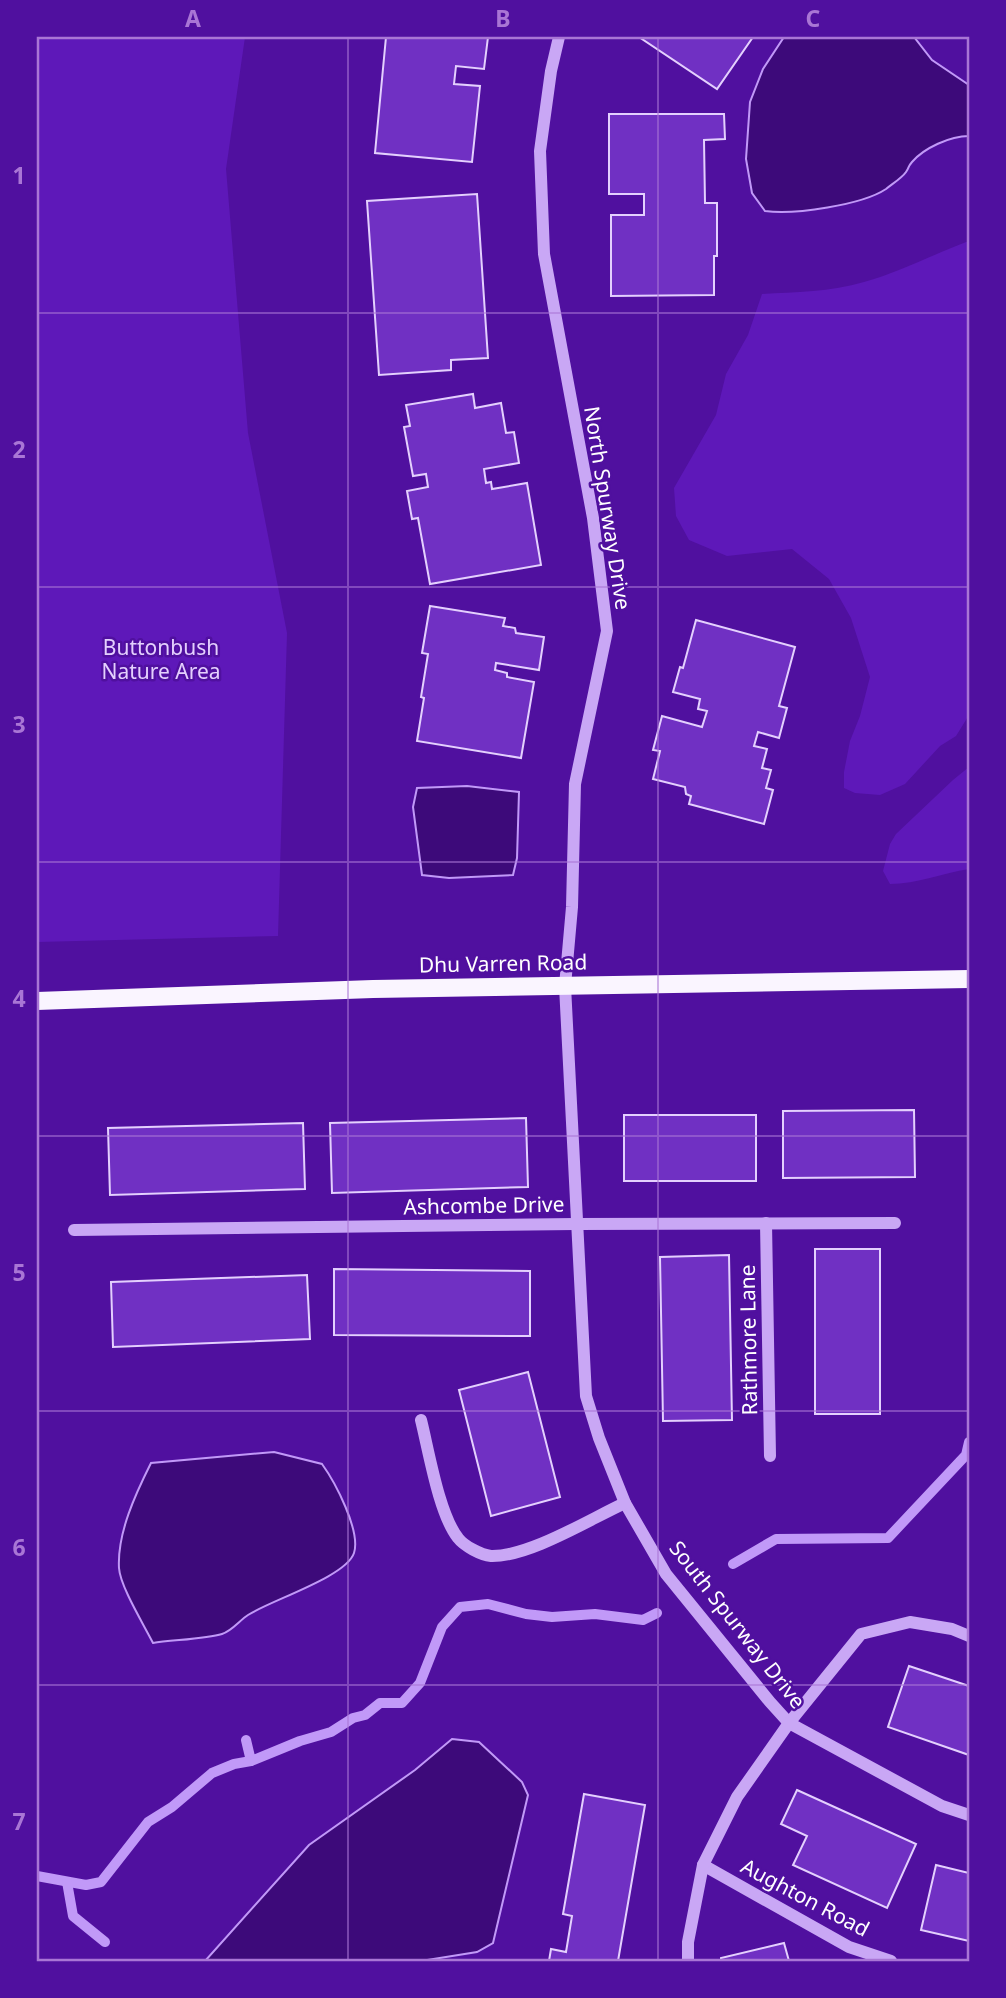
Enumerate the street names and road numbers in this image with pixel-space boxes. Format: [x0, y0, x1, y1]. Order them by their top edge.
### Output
street label: North Spurway Drive [578, 404, 638, 612]
street label: Dhu Varren Road [419, 948, 587, 978]
street label: Ashcombe Drive [403, 1190, 565, 1220]
street label: Rathmore Lane [733, 1264, 763, 1416]
street label: South Spurway Drive [663, 1535, 812, 1714]
street label: Aughton Road [736, 1852, 875, 1943]

